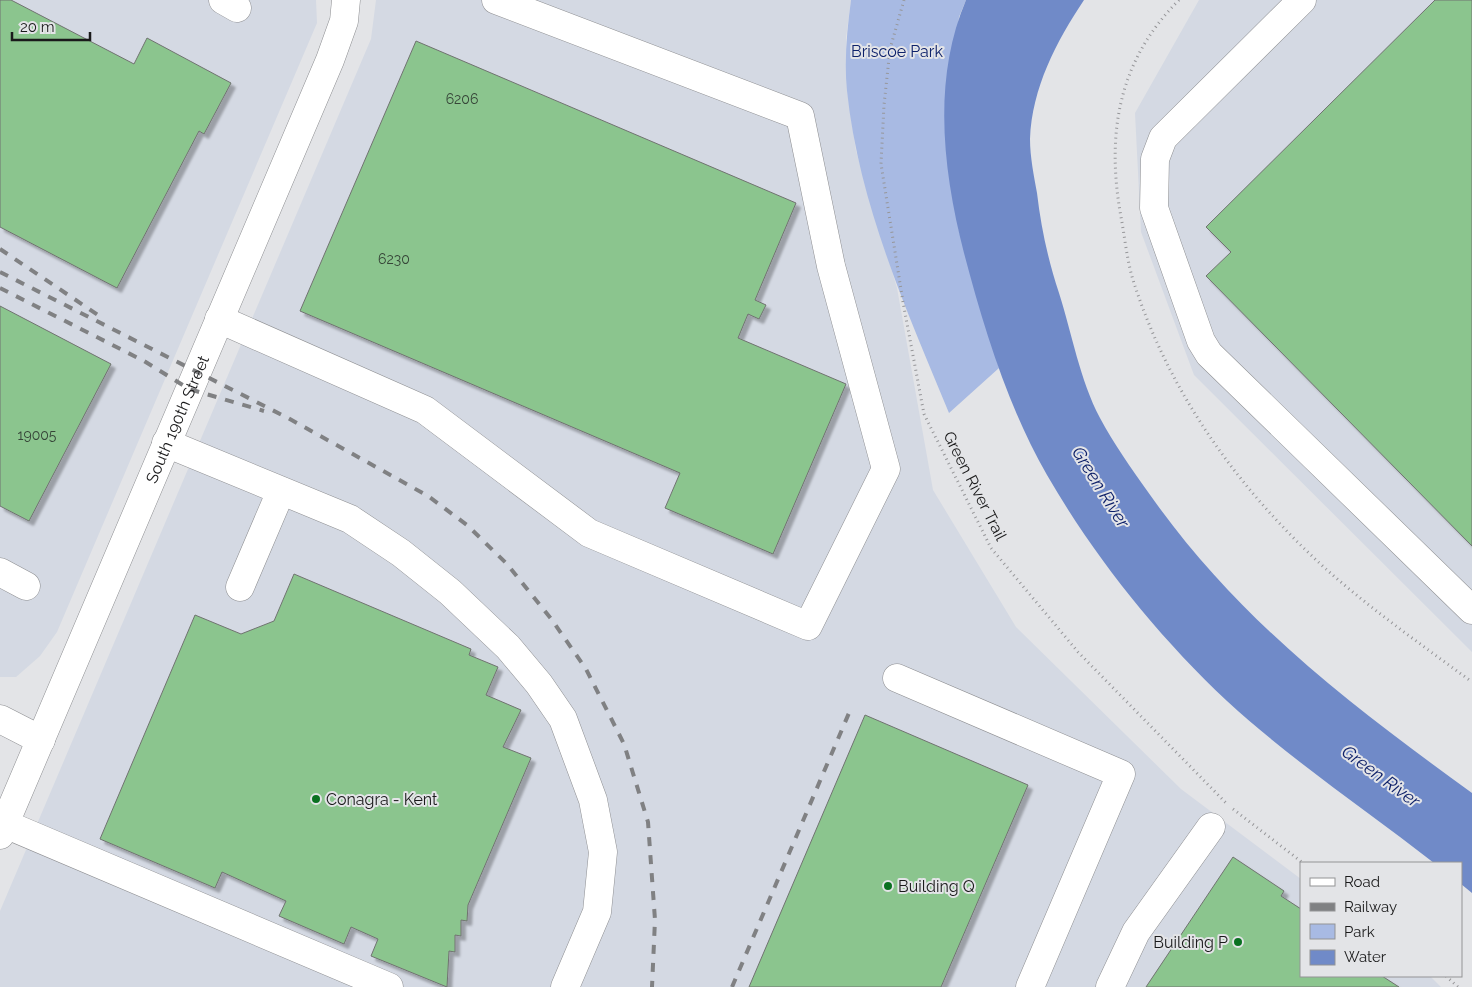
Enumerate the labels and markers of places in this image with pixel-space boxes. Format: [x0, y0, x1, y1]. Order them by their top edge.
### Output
place label: Conagra - Kent [326, 790, 438, 809]
marker: Conagra - Kent [310, 793, 322, 805]
place label: Building Q [898, 877, 975, 896]
marker: Building Q [882, 880, 894, 892]
place label: Building P [1153, 933, 1228, 952]
marker: Building P [1232, 936, 1244, 948]

